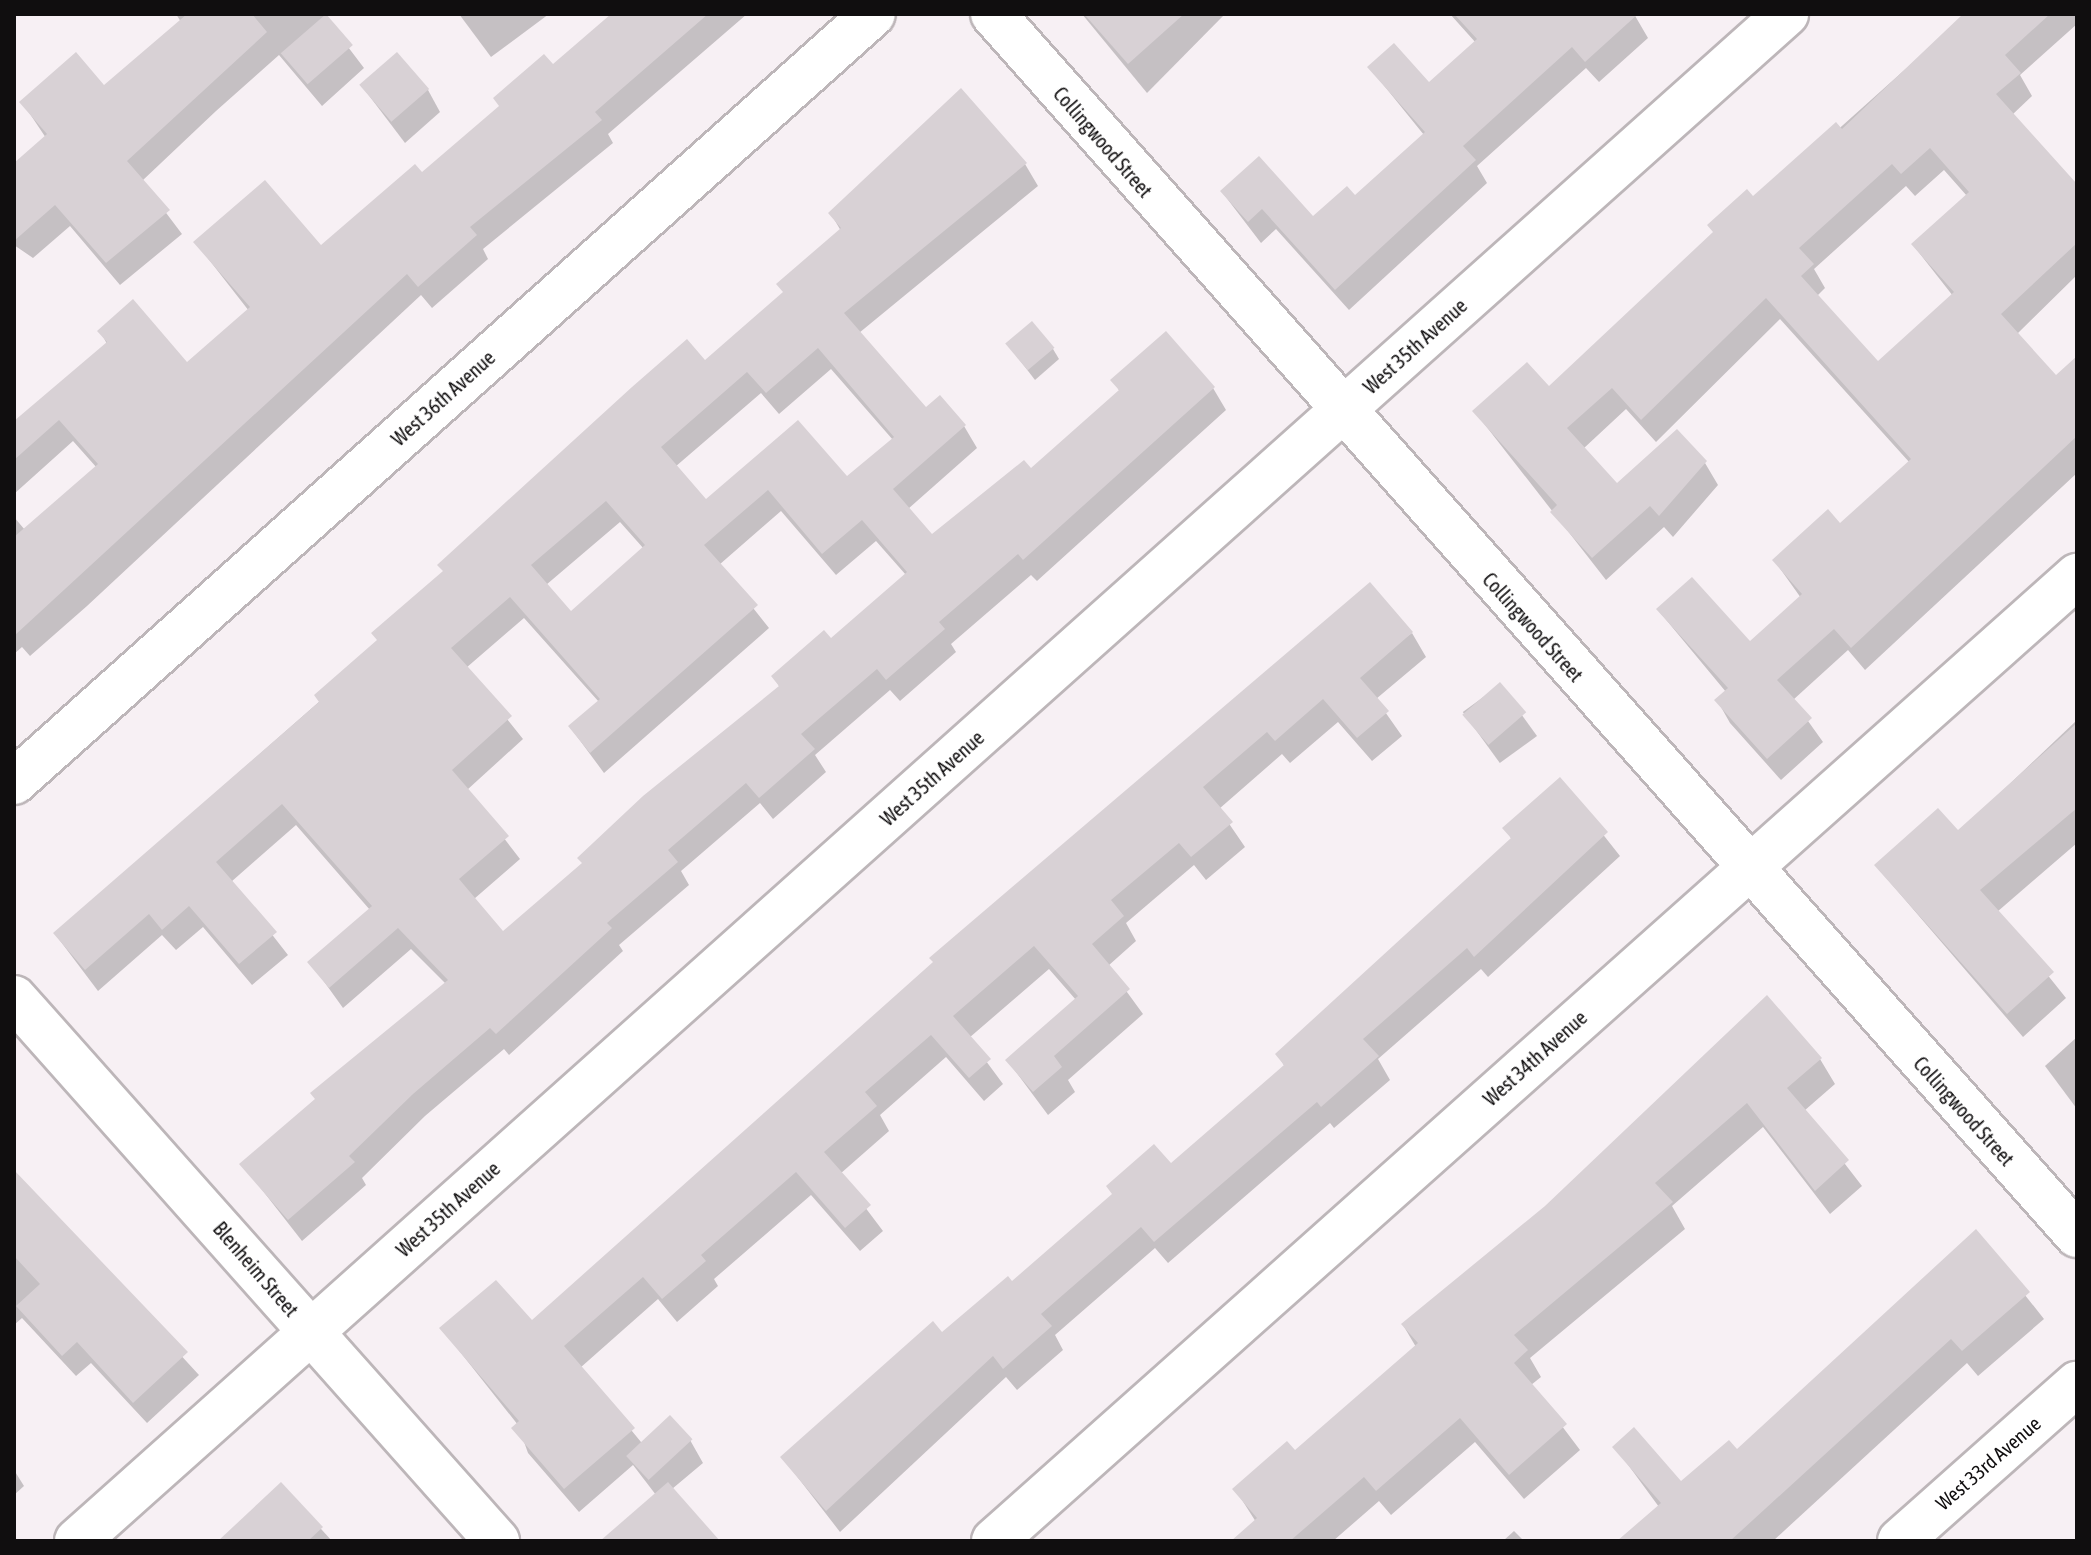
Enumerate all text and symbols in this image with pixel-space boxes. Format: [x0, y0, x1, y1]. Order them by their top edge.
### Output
street label: Collingwood Street [1048, 82, 1158, 202]
street label: West 35th Avenue [1358, 293, 1472, 399]
street label: West 36th Avenue [386, 345, 500, 451]
street label: Collingwood Street [1478, 567, 1588, 687]
street label: West 35th Avenue [875, 725, 989, 831]
street label: West 34th Avenue [1478, 1005, 1592, 1111]
street label: Collingwood Street [1909, 1051, 2019, 1171]
street label: West 35th Avenue [391, 1156, 505, 1262]
street label: Blenheim Street [208, 1217, 304, 1321]
street label: West 33rd Avenue [1931, 1411, 2045, 1515]

